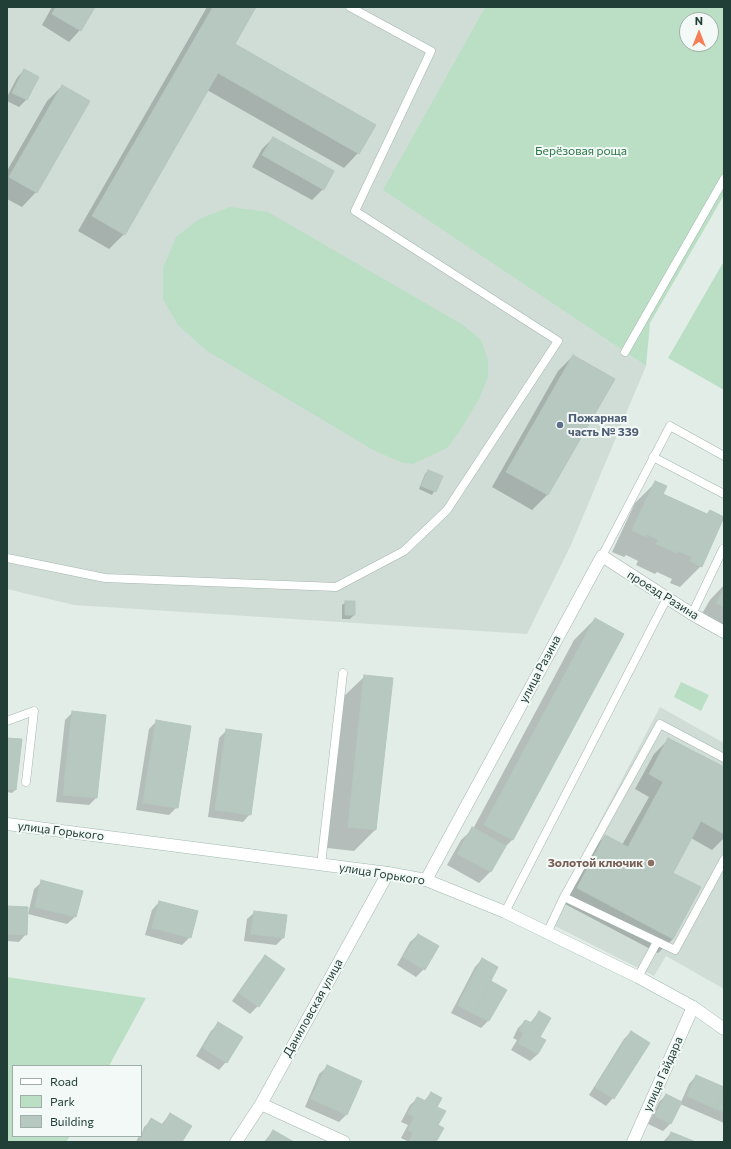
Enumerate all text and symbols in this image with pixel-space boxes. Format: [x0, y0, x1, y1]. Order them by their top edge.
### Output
north arrow [679, 12, 719, 52]
text: N [695, 14, 703, 27]
park label: Берёзовая роща [535, 144, 627, 158]
place label: Пожарная часть № 339 [568, 411, 639, 439]
marker: Пожарная часть № 339 [555, 420, 565, 430]
street label: проезд Разина [624, 567, 702, 623]
street label: улица Разина [516, 633, 564, 705]
street label: улица Горького [17, 819, 105, 843]
place label: Золотой ключик [548, 856, 643, 870]
marker: Золотой ключик [646, 858, 656, 868]
street label: улица Горького [338, 860, 426, 888]
street label: Даниловская улица [280, 956, 346, 1060]
street label: улица Гайдара [640, 1034, 686, 1114]
legend [12, 1065, 142, 1137]
text: Road [50, 1074, 78, 1088]
text: Park [50, 1094, 75, 1108]
text: Building [50, 1114, 94, 1128]

